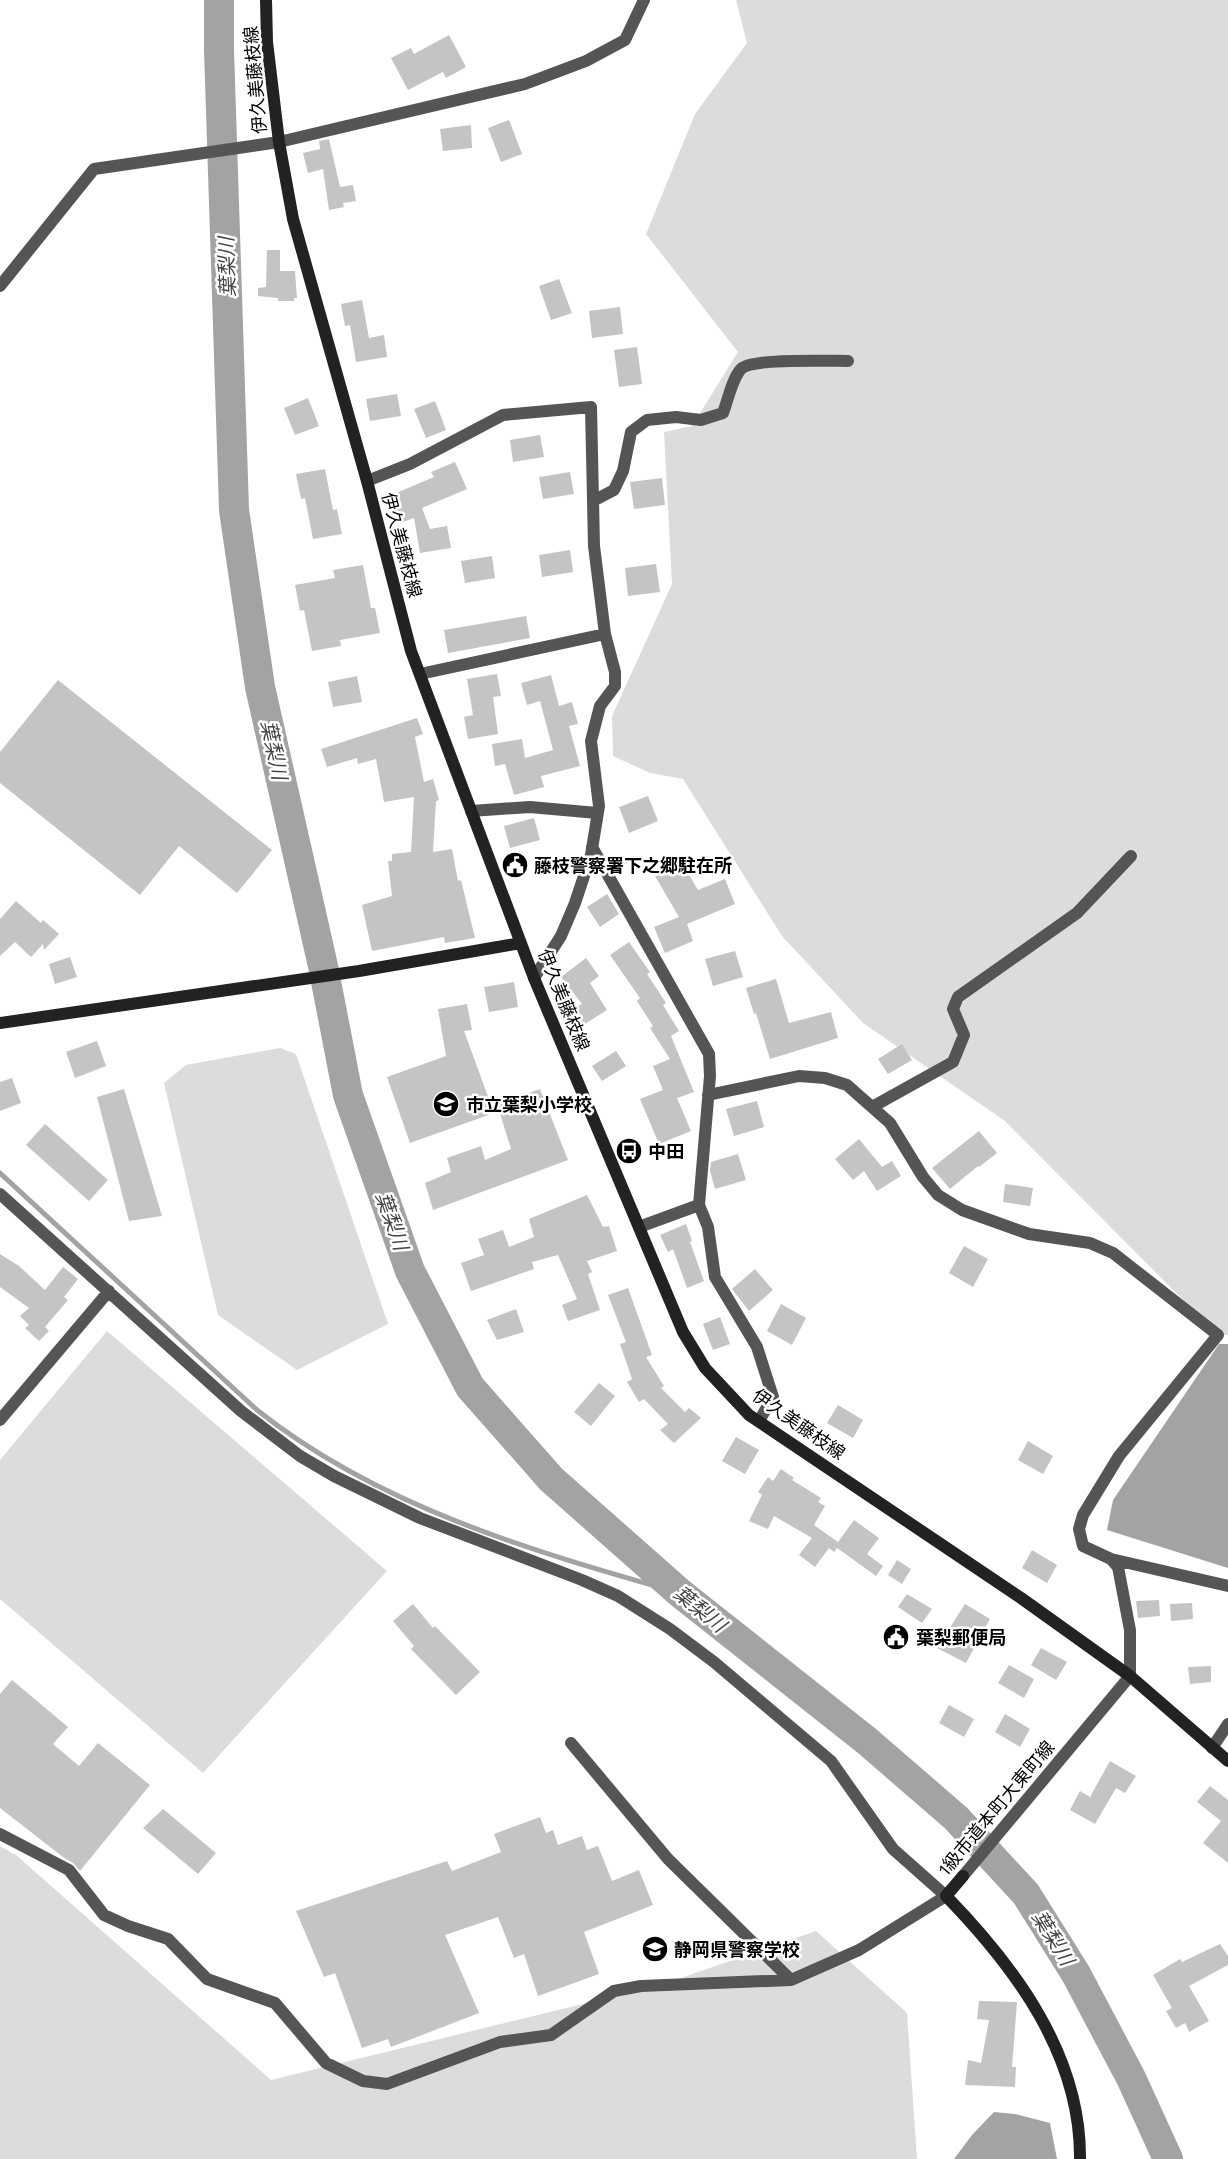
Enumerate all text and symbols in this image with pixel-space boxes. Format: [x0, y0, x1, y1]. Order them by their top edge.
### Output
street label: 伊久美藤枝線 [240, 25, 270, 135]
water label: 葉梨川 [214, 235, 240, 297]
street label: 伊久美藤枝線 [378, 490, 426, 600]
water label: 葉梨川 [256, 718, 292, 784]
public building icon: 藤枝警察署下之郷駐在所 [500, 850, 530, 880]
place label: 藤枝警察署下之郷駐在所 [534, 855, 732, 876]
street label: 伊久美藤枝線 [534, 946, 594, 1054]
school or university icon: 市立葉梨小学校 [431, 1089, 461, 1119]
place label: 市立葉梨小学校 [466, 1094, 592, 1115]
bus stop icon: 中田 [614, 1136, 644, 1166]
place label: 中田 [648, 1141, 684, 1162]
water label: 葉梨川 [371, 1189, 414, 1255]
street label: 伊久美藤枝線 [749, 1384, 849, 1464]
water label: 葉梨川 [669, 1581, 732, 1638]
public building icon: 葉梨郵便局 [881, 1622, 911, 1652]
place label: 葉梨郵便局 [916, 1627, 1006, 1648]
street label: 1級市道本町大東町線 [934, 1737, 1058, 1879]
water label: 葉梨川 [1027, 1906, 1080, 1971]
school or university icon: 静岡県警察学校 [640, 1934, 670, 1964]
place label: 静岡県警察学校 [674, 1939, 800, 1960]

